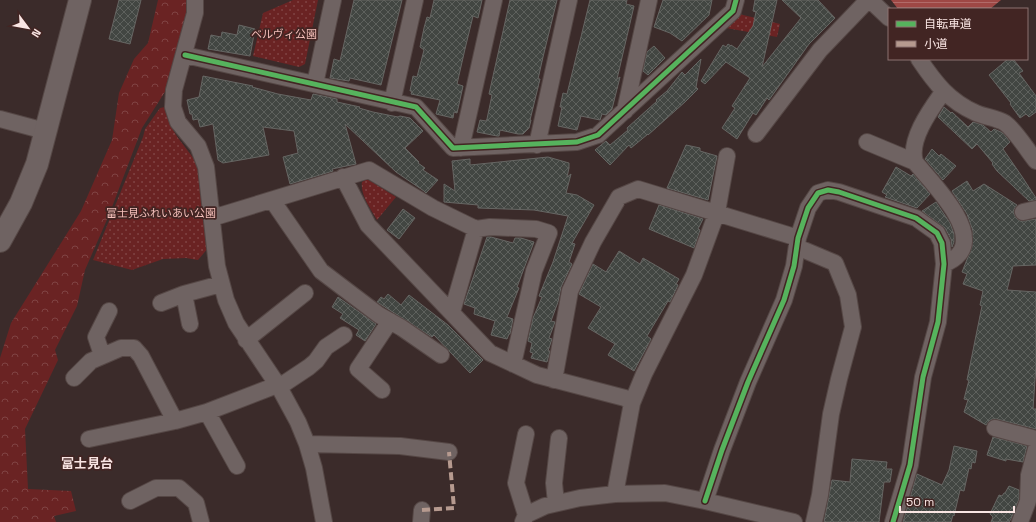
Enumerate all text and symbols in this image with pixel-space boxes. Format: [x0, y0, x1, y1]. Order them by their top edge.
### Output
north arrow [8, 8, 48, 48]
legend [888, 8, 1028, 60]
text: 自転車道 [924, 16, 972, 32]
text: N [29, 26, 44, 40]
park label: ベルヴィ公園 [251, 27, 317, 41]
text: 小道 [924, 36, 948, 52]
park label: 富士見ふれいあい公園 [106, 206, 216, 220]
district label: 富士見台 [61, 455, 113, 472]
scale bar [900, 488, 1014, 514]
text: 50 m [906, 494, 934, 510]

